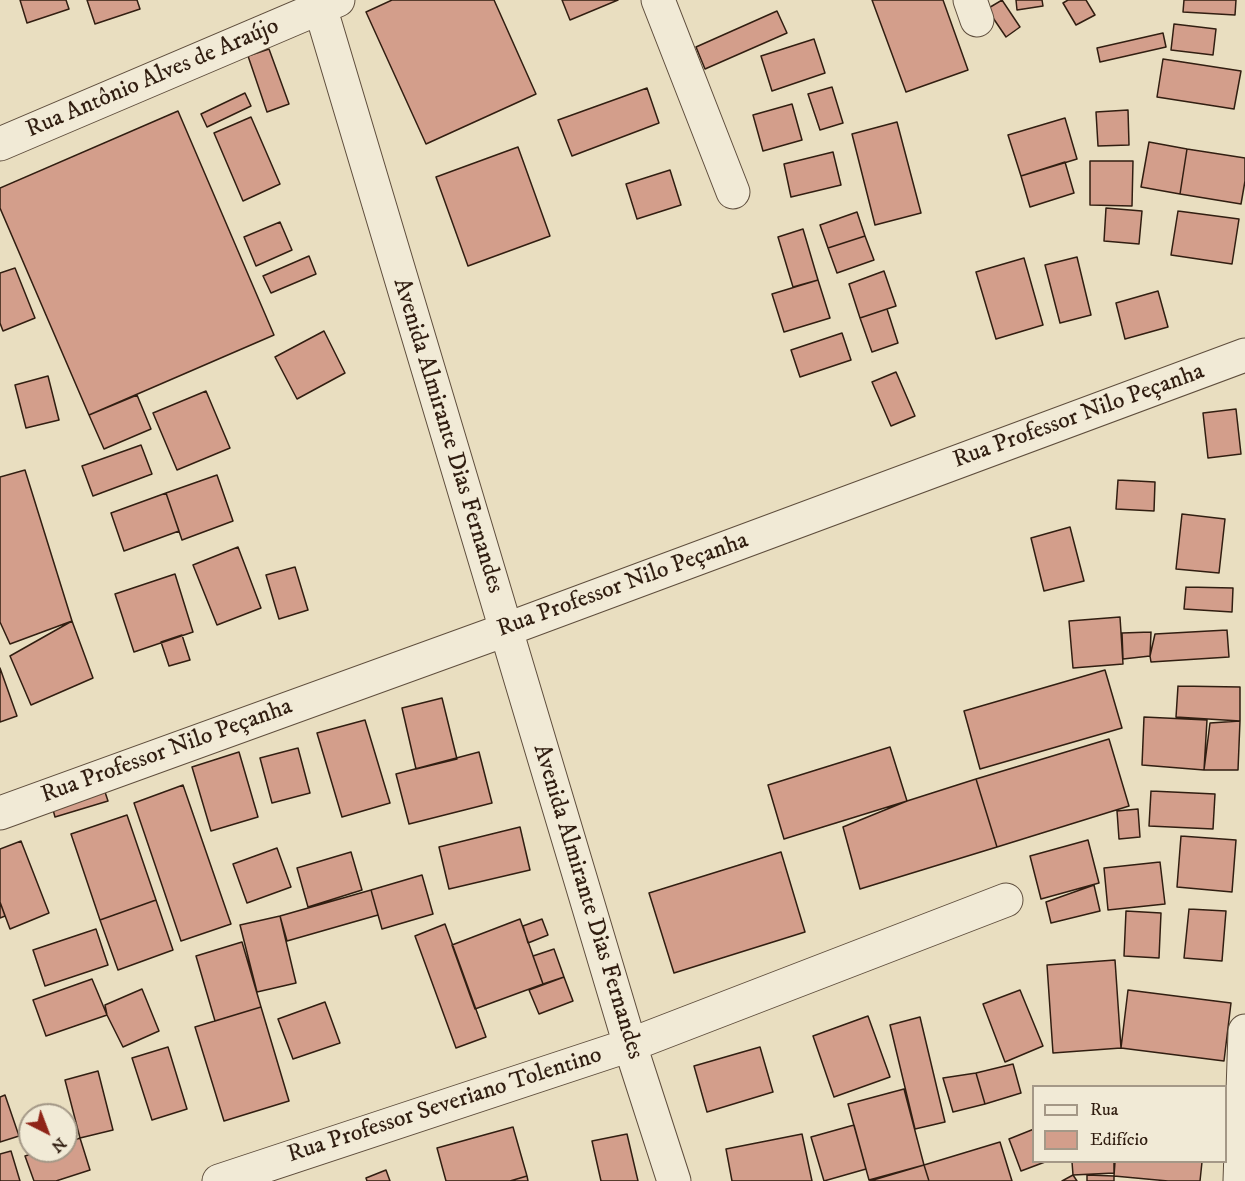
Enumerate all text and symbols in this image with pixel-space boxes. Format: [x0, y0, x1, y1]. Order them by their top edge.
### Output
street label: Rua Antônio Alves de Araújo [22, 13, 284, 145]
street label: Avenida Almirante Dias Fernandes [385, 275, 509, 597]
street label: Rua Professor Nilo Peçanha [949, 358, 1209, 476]
street label: Rua Professor Nilo Peçanha [493, 527, 753, 645]
street label: Rua Professor Nilo Peçanha [37, 693, 297, 811]
street label: Avenida Almirante Dias Fernandes [525, 741, 649, 1063]
street label: Rua Professor Severiano Tolentino [284, 1042, 606, 1170]
legend [1032, 1085, 1227, 1163]
text: Rua [1090, 1099, 1118, 1121]
north arrow [18, 1103, 78, 1163]
text: Edifício [1090, 1129, 1148, 1151]
text: N [47, 1133, 70, 1157]

